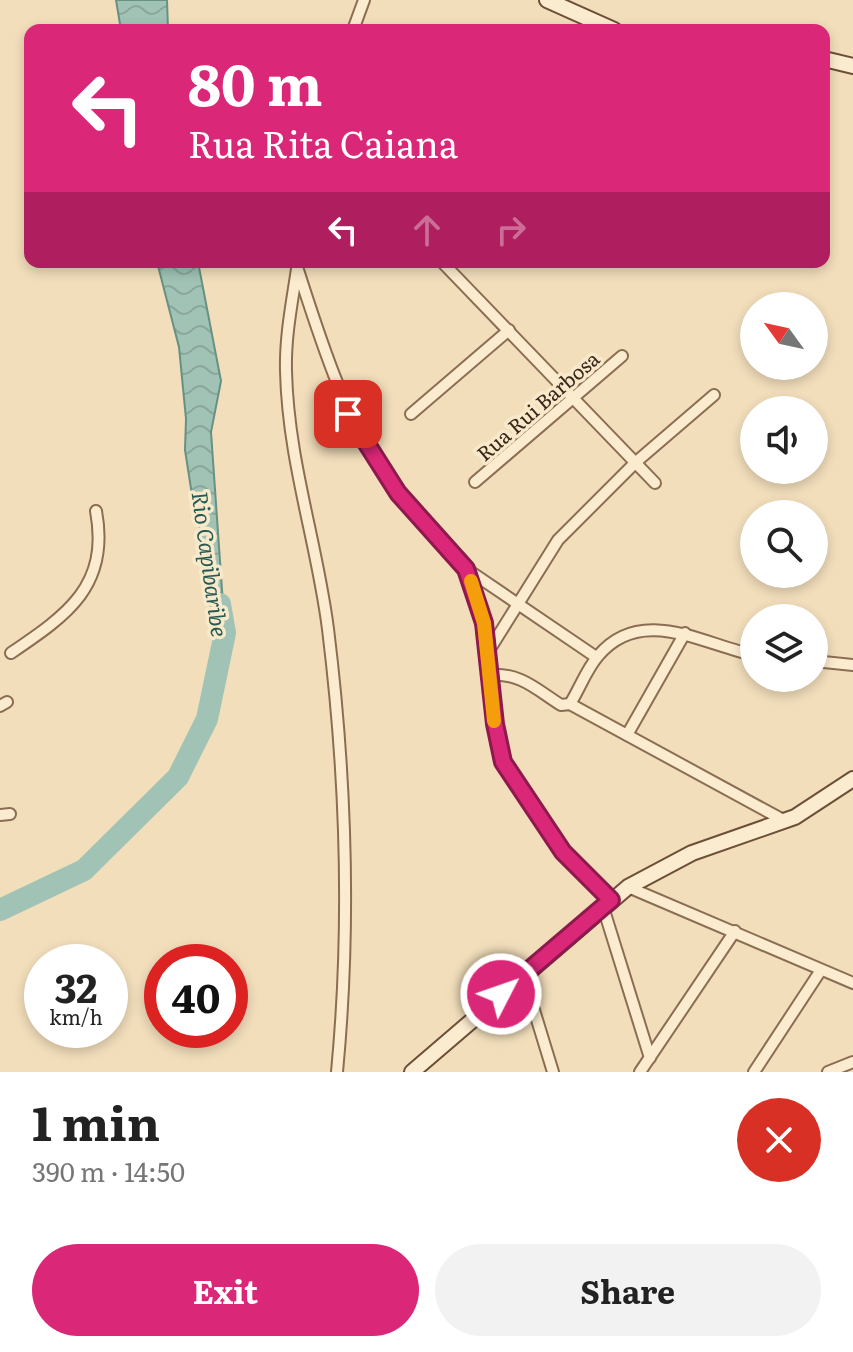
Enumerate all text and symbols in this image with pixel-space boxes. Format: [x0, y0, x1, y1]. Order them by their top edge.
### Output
text: 80 m [188, 40, 323, 123]
icon: left [56, 56, 160, 160]
text: Rua Rita Caiana [188, 116, 458, 169]
icon: left [321, 208, 365, 252]
icon: ahead [405, 208, 449, 252]
icon: right [489, 208, 533, 252]
north arrow [740, 292, 828, 380]
map controls [740, 292, 828, 692]
street label: Rua Rui Barbosa [469, 343, 605, 467]
pin [314, 380, 382, 448]
icon: arrive [326, 392, 370, 436]
button: sound [740, 396, 828, 484]
water label: Rio Capibaribe [184, 489, 238, 639]
button: search [740, 500, 828, 588]
button: layers [740, 604, 828, 692]
speed limit sign: 40 [144, 944, 248, 1048]
position arrow [459, 952, 543, 1036]
text: 32 [54, 956, 98, 1015]
text: km/h [49, 1001, 103, 1031]
text: 1 min [32, 1085, 160, 1156]
button: close [737, 1098, 821, 1182]
text: 390 m · 14:50 [32, 1151, 185, 1190]
button: Exit [32, 1244, 419, 1336]
button: Share [435, 1244, 821, 1336]

